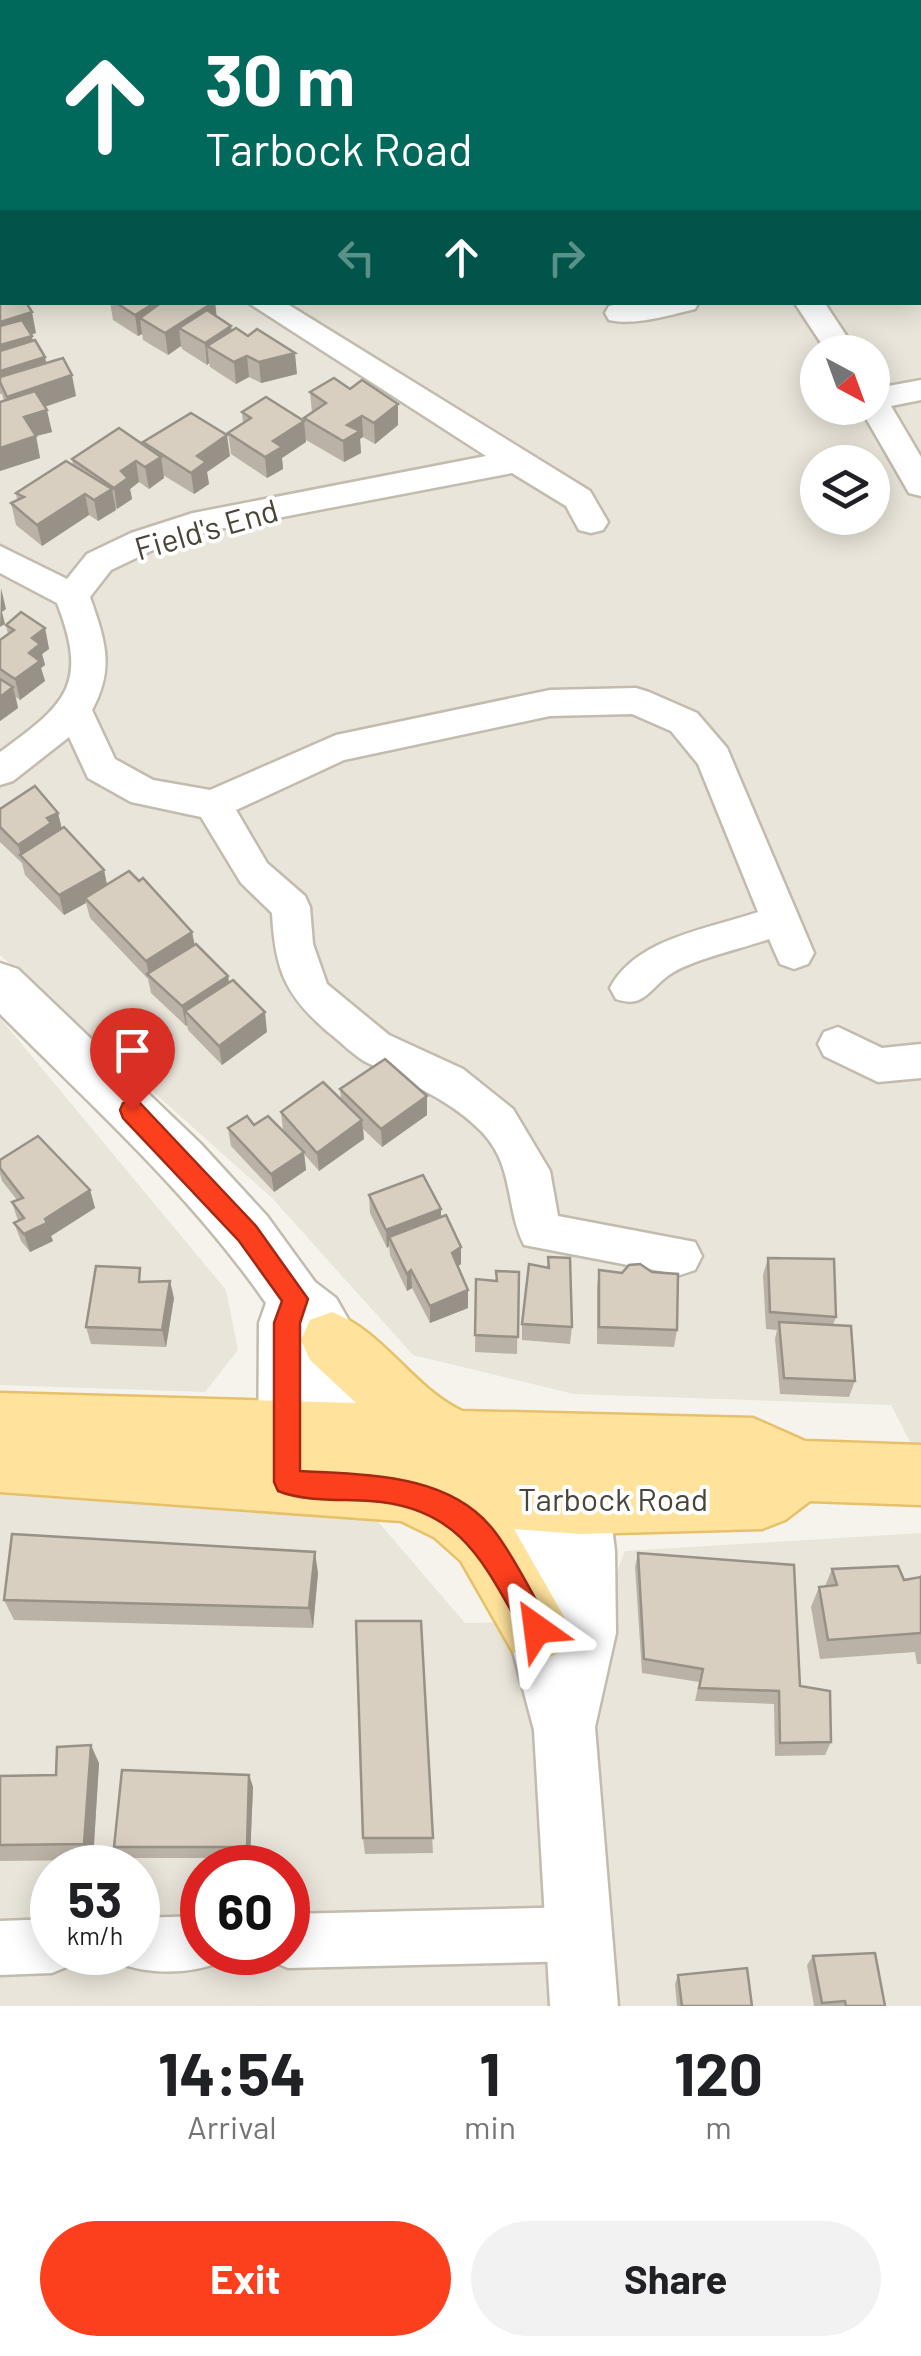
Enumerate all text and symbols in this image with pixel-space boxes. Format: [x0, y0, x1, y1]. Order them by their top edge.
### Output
text: 30 m [205, 36, 355, 120]
icon: ahead [40, 40, 170, 170]
text: Tarbock Road [205, 121, 473, 175]
icon: left [329, 230, 384, 285]
icon: ahead [434, 230, 489, 285]
icon: right [539, 230, 594, 285]
north arrow [800, 335, 890, 425]
map controls [800, 335, 890, 535]
button: layers [800, 445, 890, 535]
street label: Field's End [130, 489, 282, 567]
pin [90, 1008, 175, 1111]
icon: arrive [105, 1023, 160, 1078]
street label: Tarbock Road [518, 1479, 708, 1517]
position arrow [485, 1577, 589, 1681]
speed limit sign: 60 [180, 1845, 310, 1975]
text: 53 [68, 1868, 122, 1928]
text: km/h [67, 1920, 123, 1950]
text: 14:54 [158, 2036, 306, 2108]
text: 1 [479, 2036, 501, 2108]
text: 120 [674, 2036, 763, 2108]
text: Arrival [187, 2107, 277, 2145]
text: min [464, 2107, 516, 2145]
text: m [705, 2107, 732, 2145]
button: Exit [40, 2221, 451, 2336]
button: Share [471, 2221, 881, 2336]

